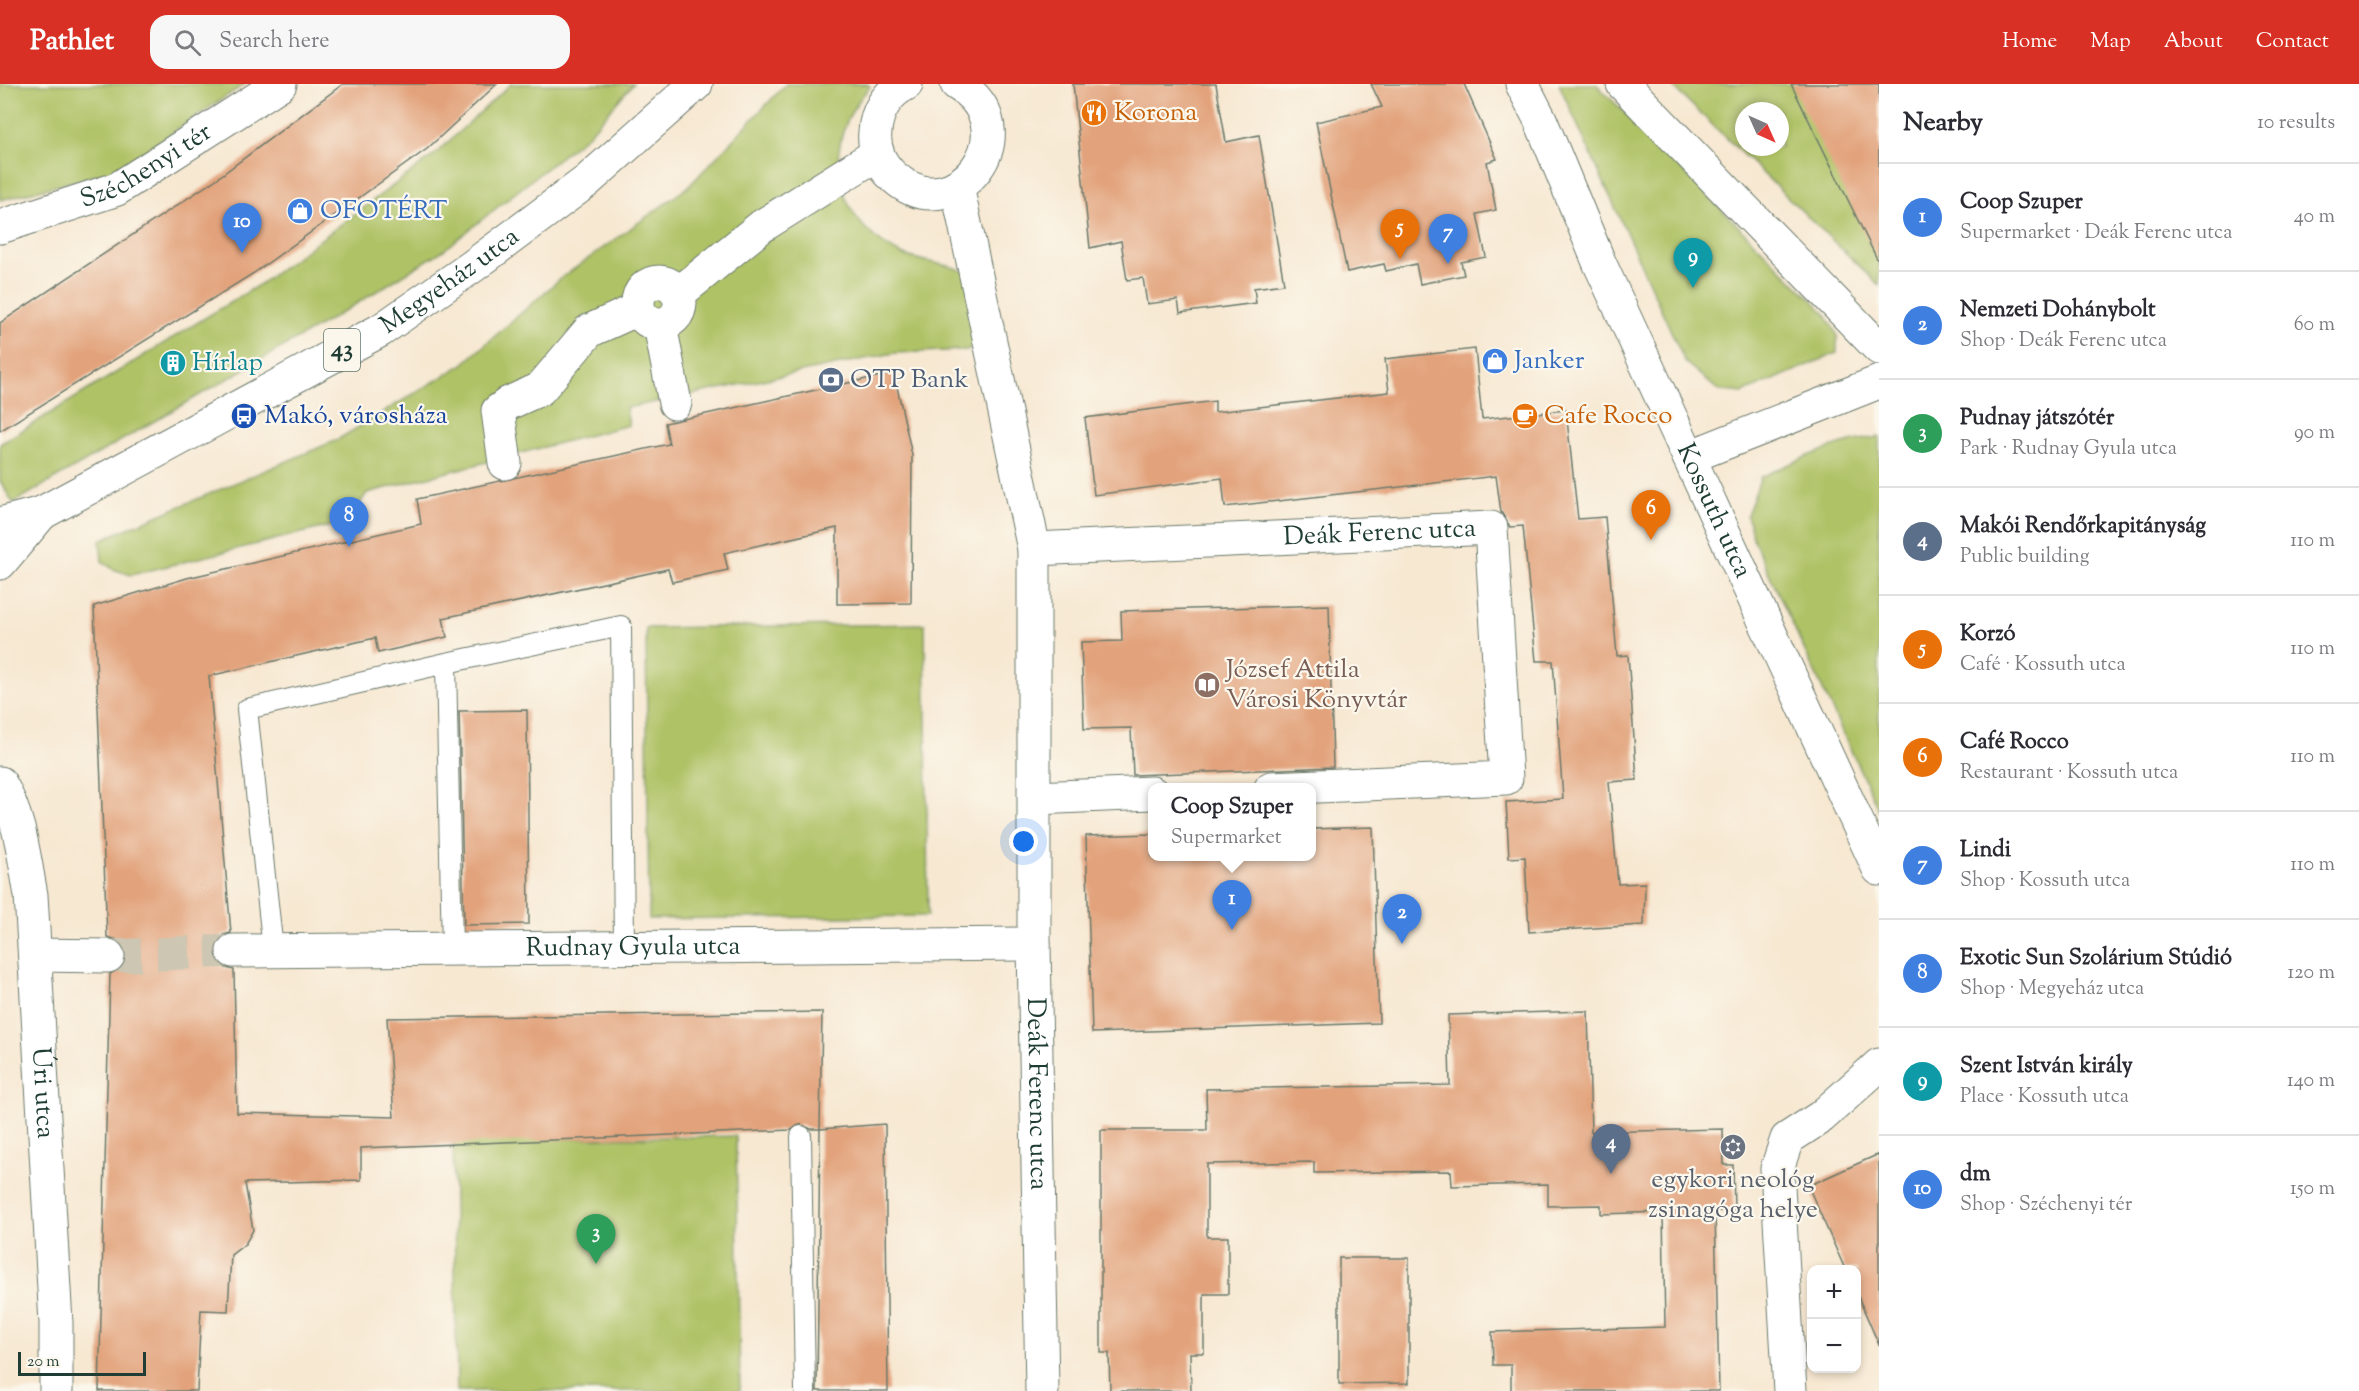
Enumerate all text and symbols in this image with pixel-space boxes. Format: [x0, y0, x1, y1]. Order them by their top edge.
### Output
search box [150, 15, 570, 69]
text: Pathlet [30, 22, 114, 62]
icon: search [171, 26, 204, 59]
text: Search here [219, 26, 329, 58]
text: Home [2002, 27, 2057, 57]
text: Map [2090, 27, 2131, 57]
text: About [2164, 27, 2223, 57]
text: Contact [2256, 27, 2329, 57]
place label: Korona [1114, 95, 1197, 132]
restaurant icon: Korona [1079, 98, 1109, 128]
north arrow [1735, 102, 1789, 156]
text: Nearby [1903, 105, 1983, 142]
text: 10 results [2257, 109, 2335, 138]
street label: Széchenyi tér [75, 114, 219, 218]
text: Coop Szuper [1960, 187, 2083, 219]
place label: OFOTÉRT [320, 193, 447, 230]
shop icon: OFOTÉRT [285, 196, 315, 226]
text: 1 [1919, 203, 1926, 232]
text: 40 m [2294, 203, 2335, 232]
pin: 10 [222, 204, 262, 253]
pin: 5 [1380, 210, 1420, 259]
pin: 7 [1428, 214, 1468, 264]
street label: Megyeház utca [373, 219, 527, 344]
text: Supermarket · Deák Ferenc utca [1960, 219, 2232, 248]
pin: 9 [1674, 238, 1712, 288]
text: Nemzeti Dohánybolt [1960, 295, 2156, 327]
text: 2 [1918, 311, 1927, 340]
text: 60 m [2294, 311, 2335, 340]
text: Shop · Deák Ferenc utca [1960, 327, 2167, 356]
road number: 43 [324, 329, 360, 371]
place label: Janker [1512, 343, 1585, 380]
place label: Hírlap [192, 345, 263, 382]
shop icon: Janker [1480, 346, 1510, 376]
building icon: Hírlap [158, 348, 188, 378]
place label: OTP Bank [850, 362, 969, 399]
bank icon: OTP Bank [816, 365, 846, 395]
place label: Makó, városháza [264, 398, 448, 435]
place label: Cafe Rocco [1544, 398, 1673, 435]
bus stop icon: Makó, városháza [229, 401, 259, 431]
cafe icon: Cafe Rocco [1510, 401, 1540, 431]
text: Pudnay játszótér [1960, 403, 2114, 435]
text: 3 [1918, 419, 1927, 448]
text: 90 m [2294, 419, 2335, 448]
text: Park · Rudnay Gyula utca [1960, 435, 2177, 464]
street label: Kossuth utca [1667, 437, 1761, 584]
pin: 6 [1632, 490, 1670, 540]
pin: 8 [330, 498, 368, 547]
street label: Deák Ferenc utca [1283, 510, 1477, 556]
text: Makói Rendőrkapitányság [1960, 511, 2206, 543]
text: 4 [1917, 527, 1928, 556]
text: 110 m [2290, 527, 2335, 556]
text: Public building [1960, 543, 2090, 572]
text: Korzó [1960, 619, 2016, 651]
text: 5 [1919, 635, 1926, 664]
text: 110 m [2290, 635, 2335, 664]
text: Café · Kossuth utca [1960, 651, 2126, 680]
place label: József Attila Városi Könyvtár [1224, 652, 1408, 719]
library icon: József Attila Városi Könyvtár [1192, 670, 1222, 700]
text: Café Rocco [1960, 727, 2069, 759]
text: 6 [1918, 743, 1927, 772]
text: 110 m [2290, 743, 2335, 772]
text: Restaurant · Kossuth utca [1960, 759, 2178, 788]
popup [1148, 783, 1316, 861]
text: Coop Szuper [1171, 792, 1293, 824]
text: Supermarket [1171, 824, 1281, 853]
your location [1009, 827, 1038, 856]
text: Lindi [1960, 835, 2011, 867]
text: 7 [1917, 851, 1928, 880]
text: 110 m [2290, 851, 2335, 880]
text: Shop · Kossuth utca [1960, 867, 2130, 896]
pin: 1 [1212, 880, 1252, 930]
pin: 2 [1382, 894, 1422, 944]
street label: Rudnay Gyula utca [525, 928, 741, 967]
text: Exotic Sun Szolárium Stúdió [1960, 943, 2232, 975]
text: 8 [1918, 959, 1928, 988]
text: 120 m [2287, 959, 2335, 988]
text: Shop · Megyeház utca [1960, 975, 2144, 1004]
street label: Deák Ferenc utca [1016, 997, 1057, 1190]
street label: Úri utca [21, 1046, 64, 1140]
text: Szent István király [1960, 1051, 2133, 1083]
text: 9 [1918, 1067, 1927, 1096]
text: 140 m [2287, 1067, 2335, 1096]
text: Place · Kossuth utca [1960, 1083, 2129, 1112]
pin: 4 [1592, 1124, 1630, 1174]
synagogue icon: egykori neológ zsinagóga helye [1718, 1132, 1748, 1162]
text: dm [1960, 1159, 1991, 1191]
place label: egykori neológ zsinagóga helye [1648, 1162, 1818, 1229]
text: 10 [1914, 1175, 1931, 1204]
text: 150 m [2290, 1175, 2335, 1204]
text: Shop · Széchenyi tér [1960, 1191, 2132, 1220]
pin: 3 [576, 1214, 616, 1264]
map controls [1807, 1265, 1861, 1373]
button: + [1807, 1265, 1861, 1319]
button: − [1807, 1319, 1861, 1373]
scale bar [18, 1349, 146, 1376]
text: 20 m [27, 1351, 60, 1374]

